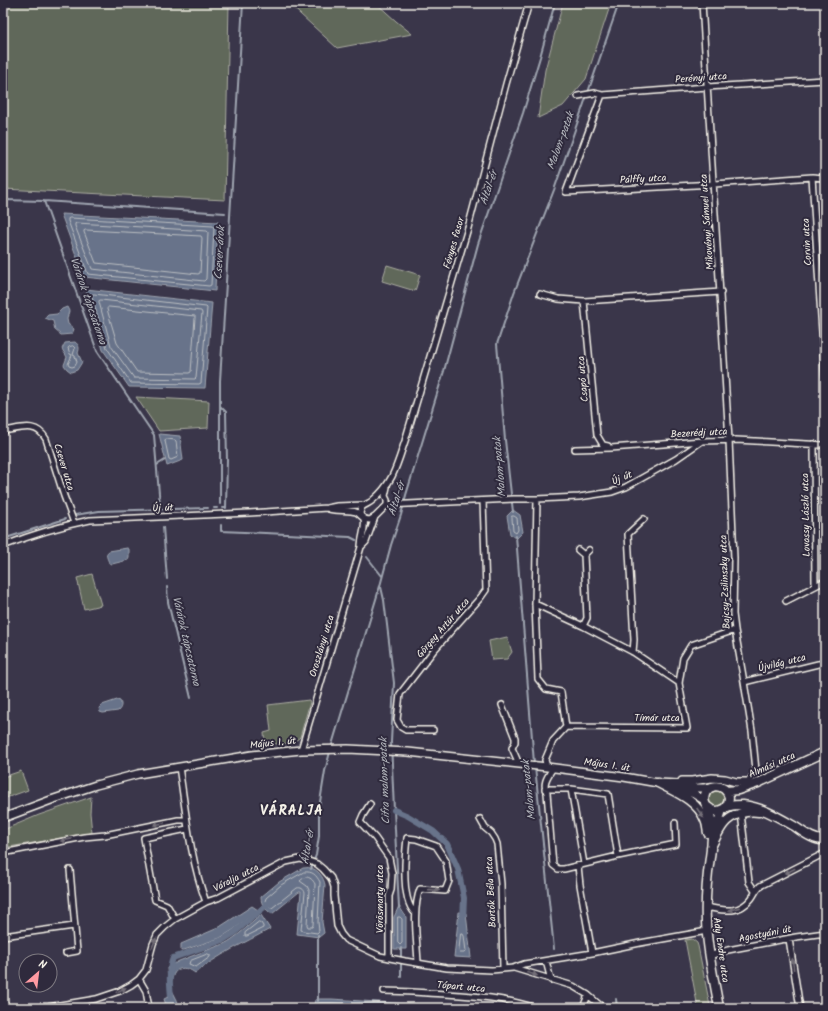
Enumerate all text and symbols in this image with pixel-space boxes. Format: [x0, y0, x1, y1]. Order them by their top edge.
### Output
street label: Perényi utca [675, 68, 728, 88]
water label: Malom-patak [542, 108, 580, 172]
water label: Által-ér [475, 166, 504, 207]
street label: Pálffy utca [619, 170, 667, 188]
street label: Mikovényi Sámuel utca [696, 173, 718, 270]
street label: Fényes fasor [439, 215, 469, 271]
street label: Corvin utca [798, 218, 816, 266]
water label: Csever-árok [210, 224, 230, 280]
water label: Várárok tápcsatorna [65, 255, 112, 348]
street label: Csapó utca [573, 355, 593, 403]
street label: Bezerédj utca [670, 424, 728, 442]
water label: Malom-patak [488, 434, 512, 498]
street label: Csever utca [49, 441, 79, 493]
street label: Új út [609, 466, 635, 489]
street label: Lovassy László utca [797, 473, 815, 557]
water label: Által-ér [383, 477, 411, 518]
street label: Új út [152, 499, 174, 517]
street label: Bajcsy-Zsilinszky utca [715, 534, 735, 629]
water label: Várárok tápcsatorna [167, 594, 205, 688]
street label: Görgey Artúr utca [412, 594, 474, 662]
street label: Oroszlányi utca [305, 613, 339, 679]
street label: Újvilág utca [756, 649, 808, 677]
street label: Tímár utca [634, 710, 680, 726]
street label: Május 1. út [249, 733, 297, 753]
water label: Cifra malom-patak [374, 735, 396, 825]
street label: Almási utca [746, 747, 798, 782]
street label: Május 1. út [583, 754, 631, 776]
water label: Malom-patak [517, 757, 541, 821]
district label: VÁRALJA [260, 800, 324, 822]
one-way arrow [696, 808, 704, 818]
one-way arrow [153, 822, 165, 828]
water label: Által-ér [296, 826, 320, 866]
one-way arrow [60, 838, 72, 844]
street label: Bartók Béla utca [481, 856, 501, 928]
street label: Váralja utca [210, 859, 262, 896]
street label: Vörösmarty utca [372, 865, 388, 933]
one-way arrow [785, 868, 796, 874]
one-way arrow [428, 887, 440, 894]
one-way arrow [728, 906, 740, 912]
street label: Ady Endre utca [709, 916, 734, 984]
street label: Agostyáni út [737, 921, 793, 947]
one-way arrow [151, 937, 157, 949]
north arrow [18, 953, 58, 993]
text: N [35, 955, 50, 975]
one-way arrow [790, 958, 796, 970]
one-way arrow [526, 971, 538, 977]
street label: Tópart utca [436, 977, 486, 997]
one-way arrow [115, 986, 127, 993]

